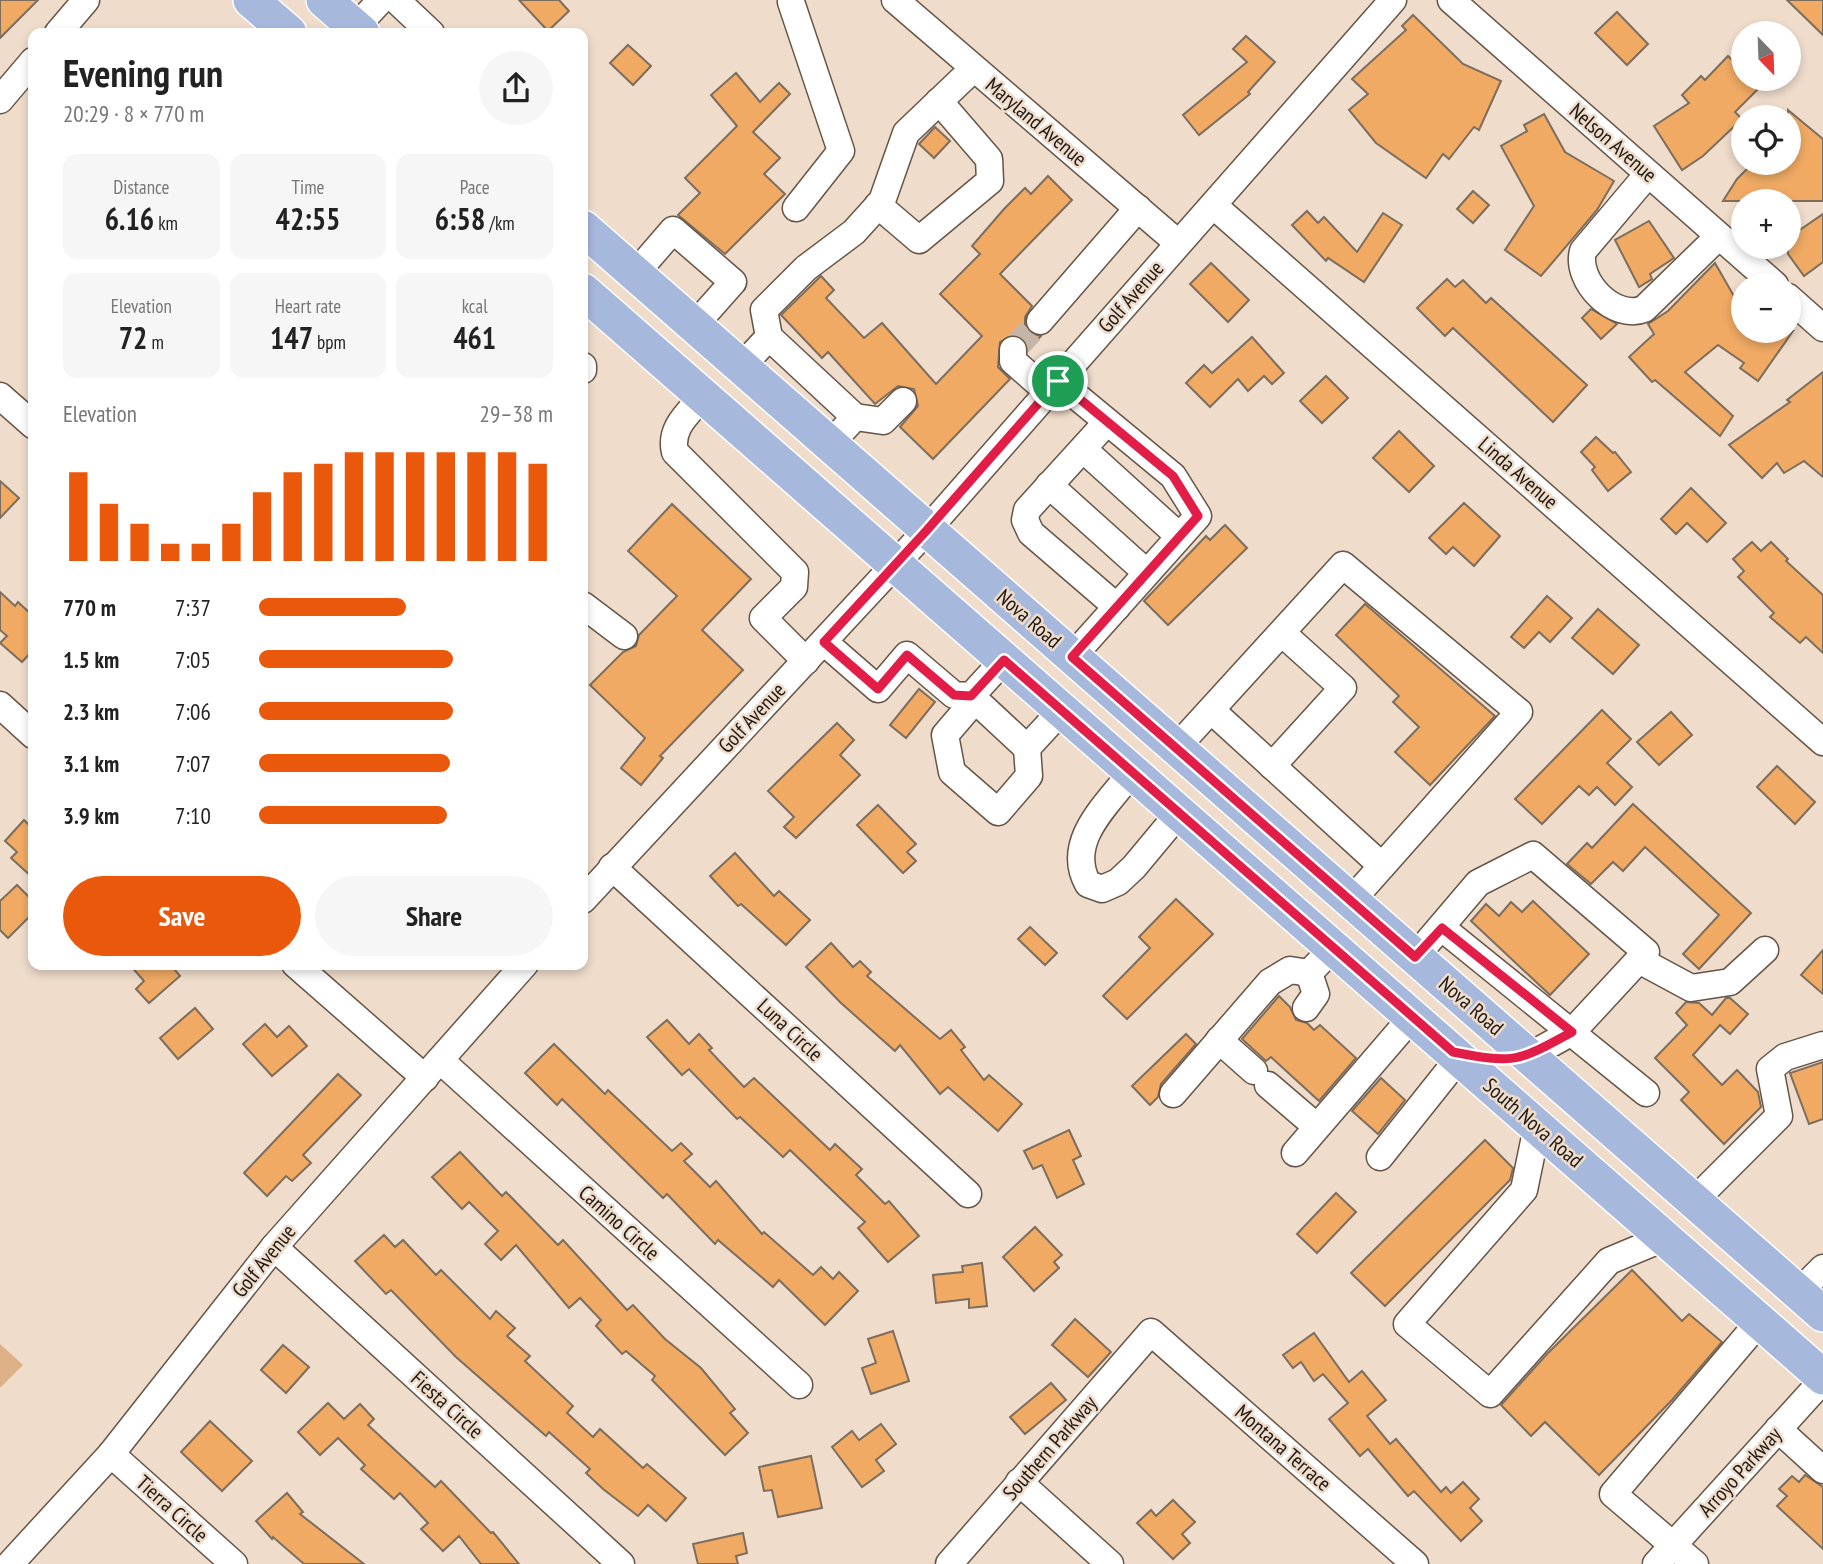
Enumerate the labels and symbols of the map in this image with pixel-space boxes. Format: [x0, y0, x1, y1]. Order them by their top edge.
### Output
north arrow [1731, 21, 1801, 91]
street label: Maryland Avenue [980, 71, 1093, 172]
street label: Nelson Avenue [1564, 97, 1663, 188]
street label: Golf Avenue [1092, 255, 1169, 338]
pin [1028, 351, 1088, 411]
street label: Linda Avenue [1473, 431, 1564, 515]
street label: Nova Road [991, 583, 1067, 654]
street label: Golf Avenue [712, 677, 791, 759]
street label: Nova Road [1433, 970, 1509, 1041]
street label: Luna Circle [752, 992, 829, 1067]
street label: South Nova Road [1478, 1072, 1589, 1173]
street label: Camino Circle [573, 1179, 665, 1266]
street label: Golf Avenue [226, 1218, 301, 1303]
street label: Fiesta Circle [405, 1365, 489, 1444]
street label: Southern Parkway [997, 1390, 1103, 1506]
street label: Montana Terrace [1230, 1398, 1337, 1497]
street label: Arroyo Parkway [1692, 1421, 1787, 1522]
street label: Tierra Circle [131, 1469, 214, 1548]

